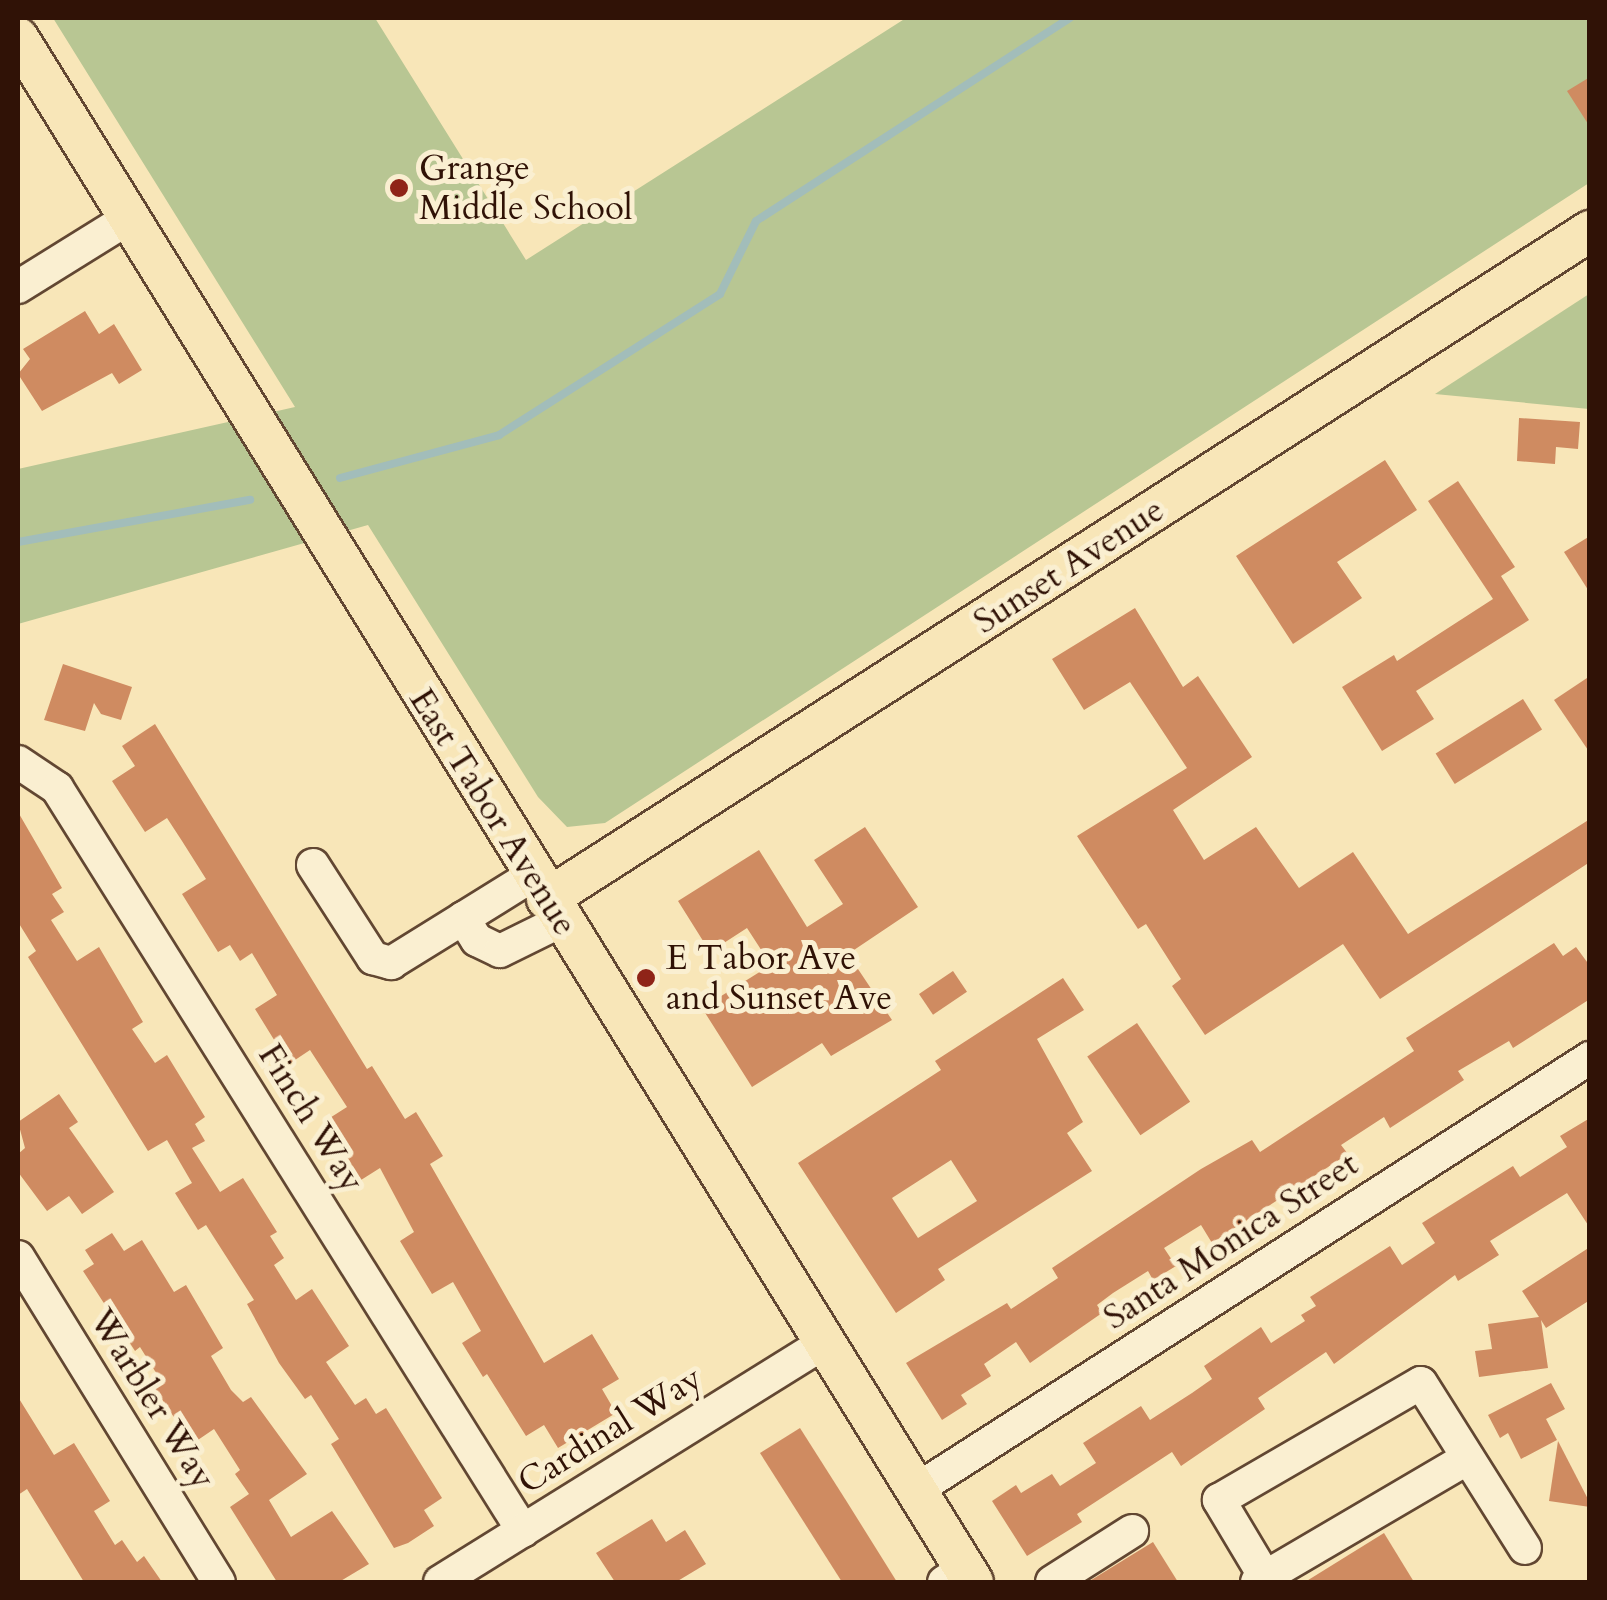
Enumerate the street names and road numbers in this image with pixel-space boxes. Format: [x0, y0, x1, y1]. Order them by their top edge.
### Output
street label: Sunset Avenue [966, 489, 1172, 643]
street label: East Tabor Avenue [400, 681, 586, 943]
street label: Finch Way [249, 1036, 373, 1200]
street label: Santa Monica Street [1096, 1143, 1366, 1339]
street label: Warbler Way [80, 1301, 224, 1497]
street label: Cardinal Way [510, 1357, 710, 1503]

